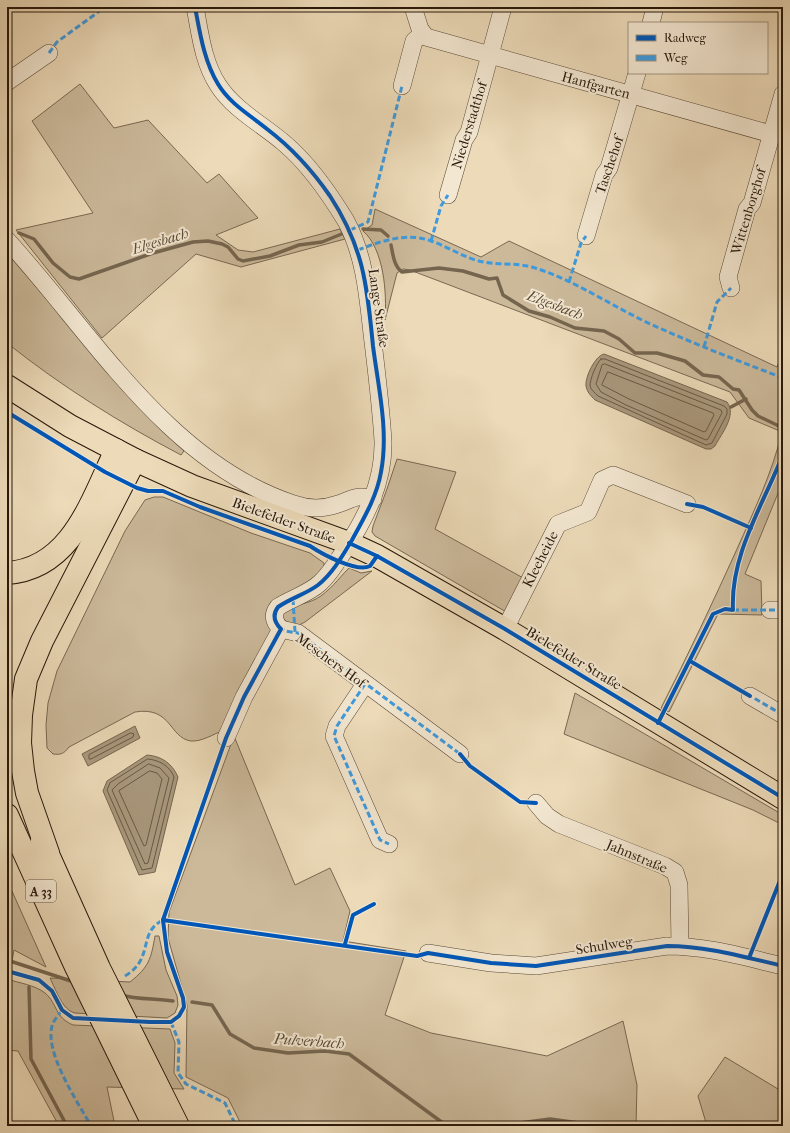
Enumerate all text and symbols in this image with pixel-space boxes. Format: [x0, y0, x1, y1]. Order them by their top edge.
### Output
legend [628, 22, 768, 74]
text: Radweg [664, 31, 707, 45]
text: Weg [663, 51, 688, 65]
street label: Hanfgarten [560, 68, 632, 103]
street label: Niederstadthof [448, 76, 492, 171]
street label: Taschehof [592, 131, 628, 196]
street label: Wittenborghof [727, 162, 771, 258]
water label: Elgesbach [129, 224, 191, 258]
street label: Lange Straße [365, 267, 392, 349]
water label: Elgesbach [524, 286, 586, 324]
street label: Bielefelder Straße [230, 494, 338, 547]
street label: Kleeheide [519, 528, 562, 590]
street label: Bielefelder Straße [523, 623, 625, 694]
street label: Meschers Hof [292, 629, 372, 693]
street label: Jahnstraße [603, 836, 670, 877]
road number: A 33 [26, 880, 56, 902]
street label: Schulweg [574, 933, 634, 958]
water label: Pulverbach [272, 1029, 345, 1052]

